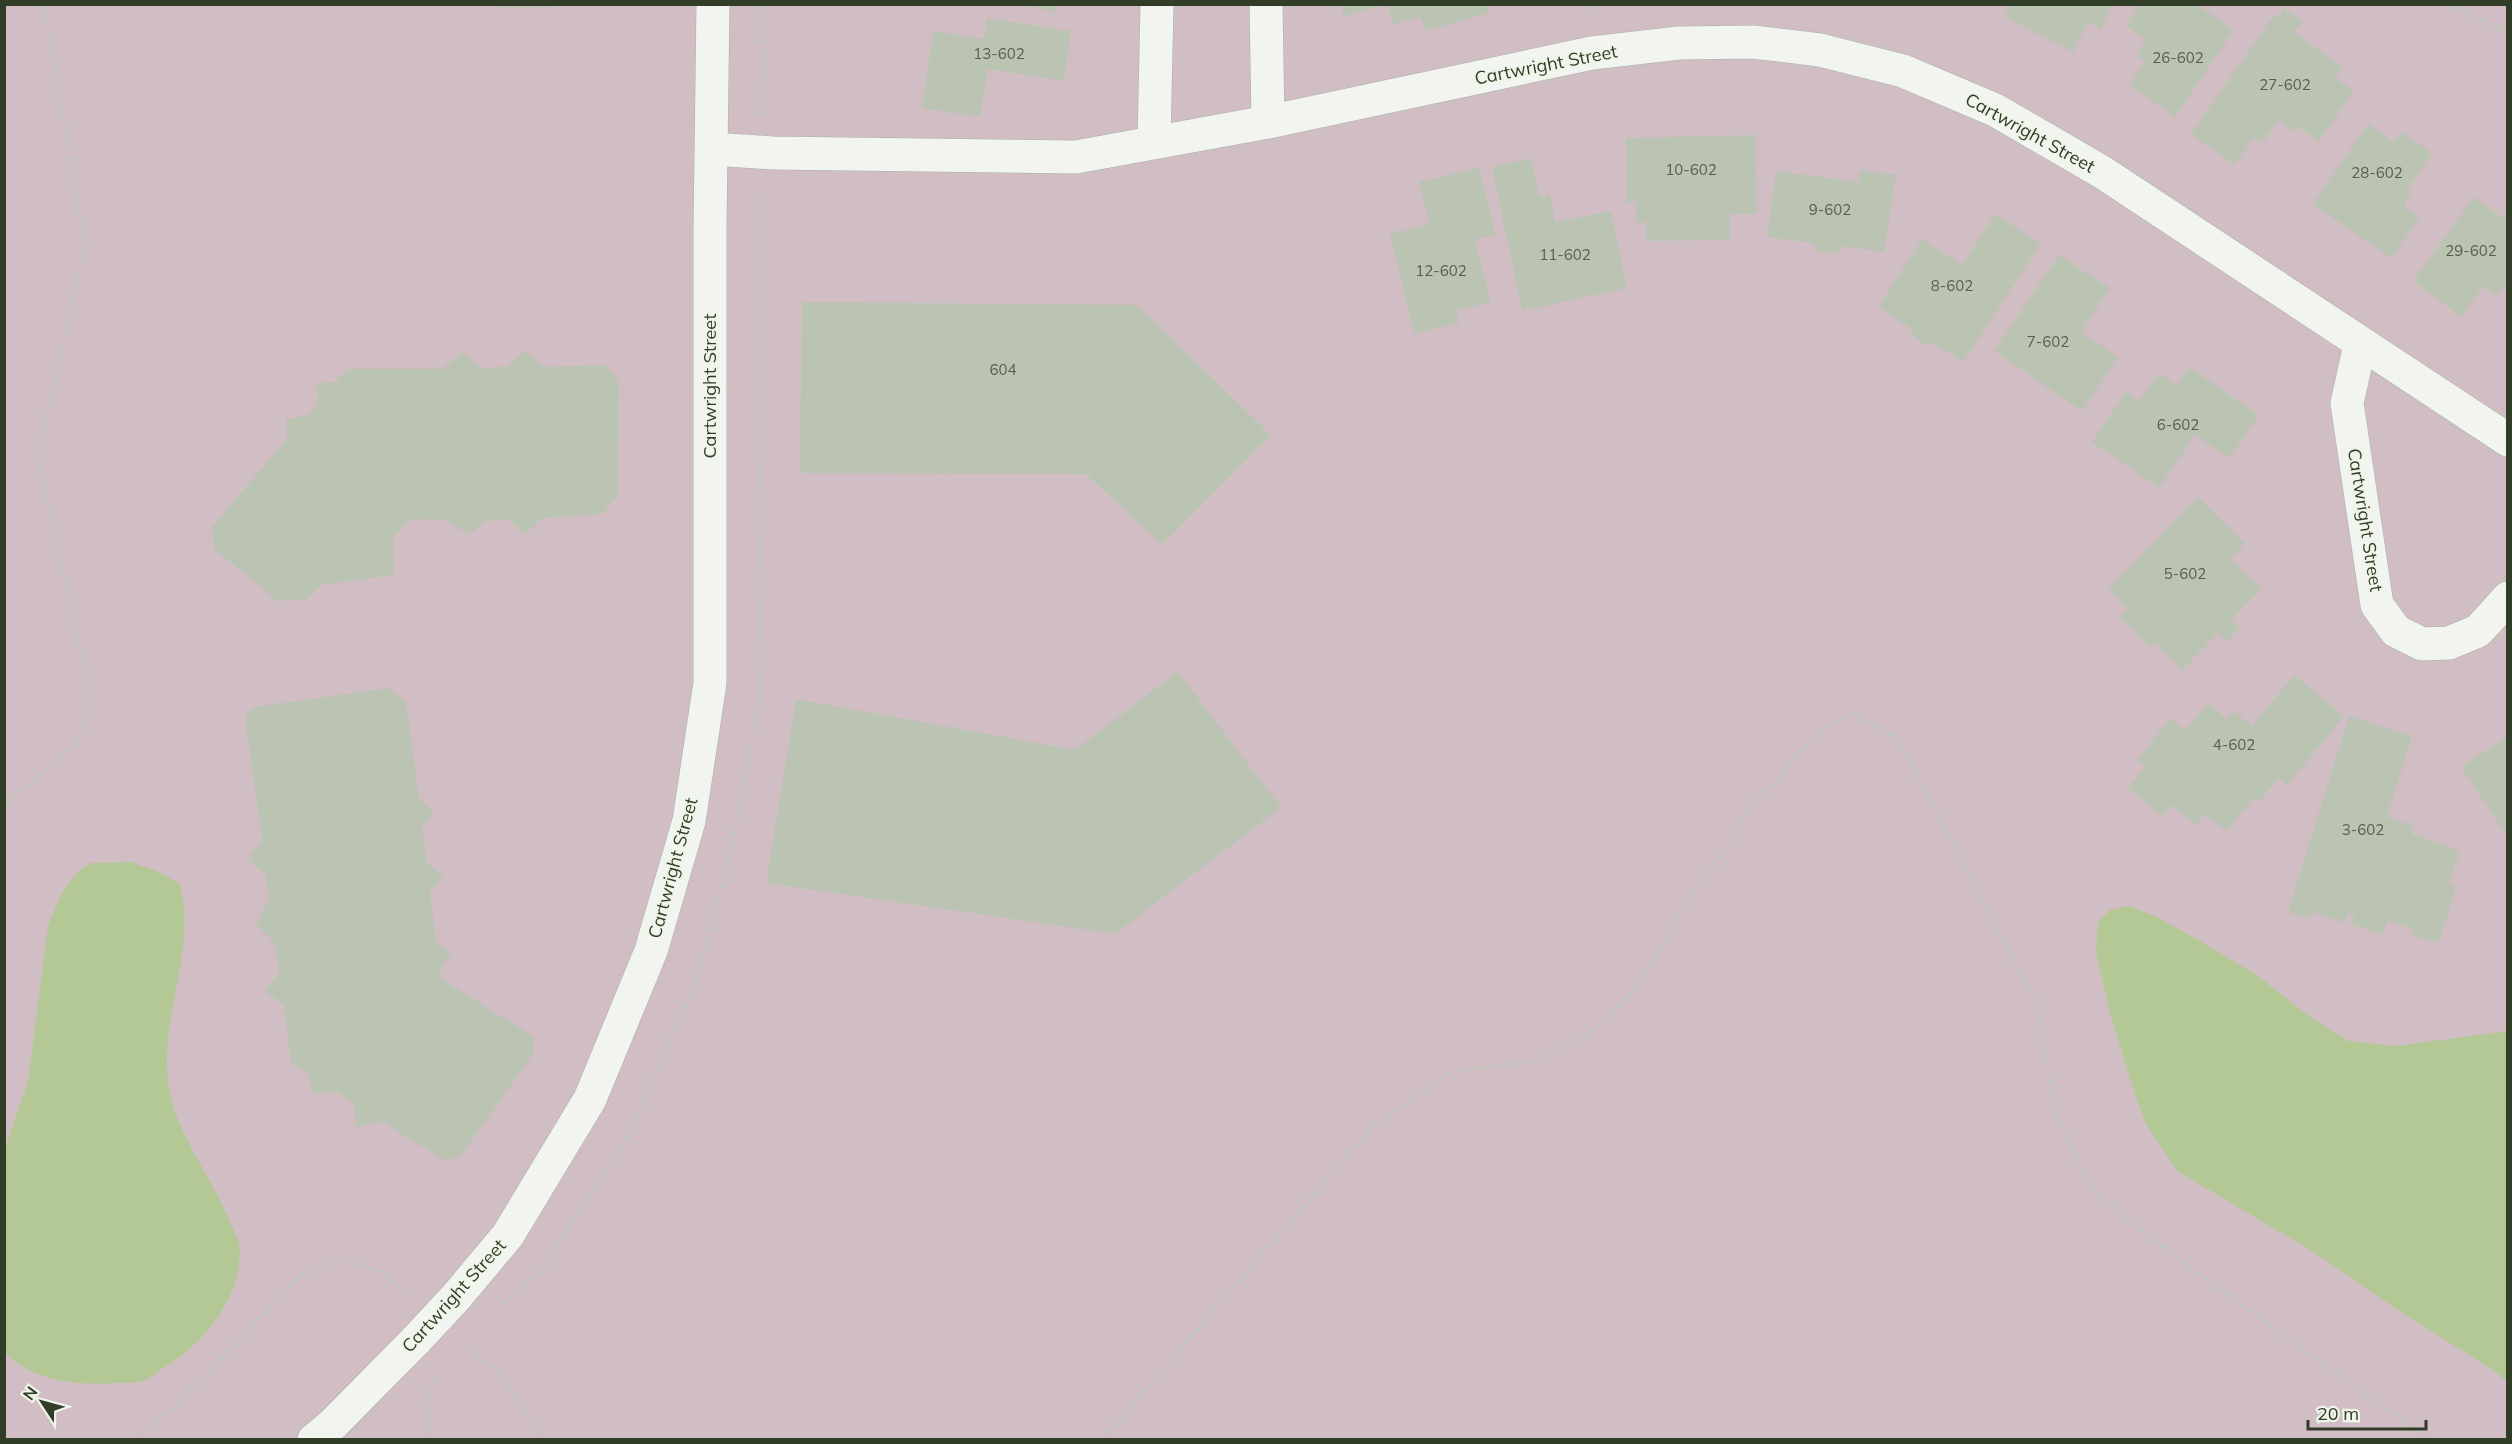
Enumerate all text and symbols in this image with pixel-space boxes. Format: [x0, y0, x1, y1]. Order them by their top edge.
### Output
street label: Cartwright Street [1473, 39, 1619, 90]
house number: 13-602 [973, 44, 1025, 63]
house number: 26-602 [2152, 48, 2204, 67]
house number: 27-602 [2259, 75, 2311, 94]
street label: Cartwright Street [1961, 87, 2099, 178]
house number: 10-602 [1665, 160, 1717, 179]
house number: 28-602 [2351, 163, 2403, 182]
house number: 9-602 [1809, 200, 1851, 219]
house number: 29-602 [2445, 241, 2497, 260]
house number: 11-602 [1539, 245, 1591, 264]
house number: 12-602 [1415, 261, 1467, 280]
house number: 8-602 [1931, 276, 1973, 295]
street label: Cartwright Street [698, 314, 721, 458]
house number: 7-602 [2027, 332, 2069, 351]
house number: 604 [989, 360, 1017, 379]
house number: 6-602 [2157, 415, 2199, 434]
street label: Cartwright Street [2343, 447, 2388, 593]
house number: 5-602 [2164, 564, 2206, 583]
house number: 4-602 [2213, 735, 2255, 754]
street label: Cartwright Street [643, 795, 702, 941]
house number: 3-602 [2342, 820, 2384, 839]
street label: Cartwright Street [397, 1234, 511, 1357]
north arrow [12, 1372, 72, 1432]
text: N [18, 1382, 42, 1404]
scale bar [2308, 1393, 2426, 1431]
text: 20 m [2317, 1402, 2359, 1425]

